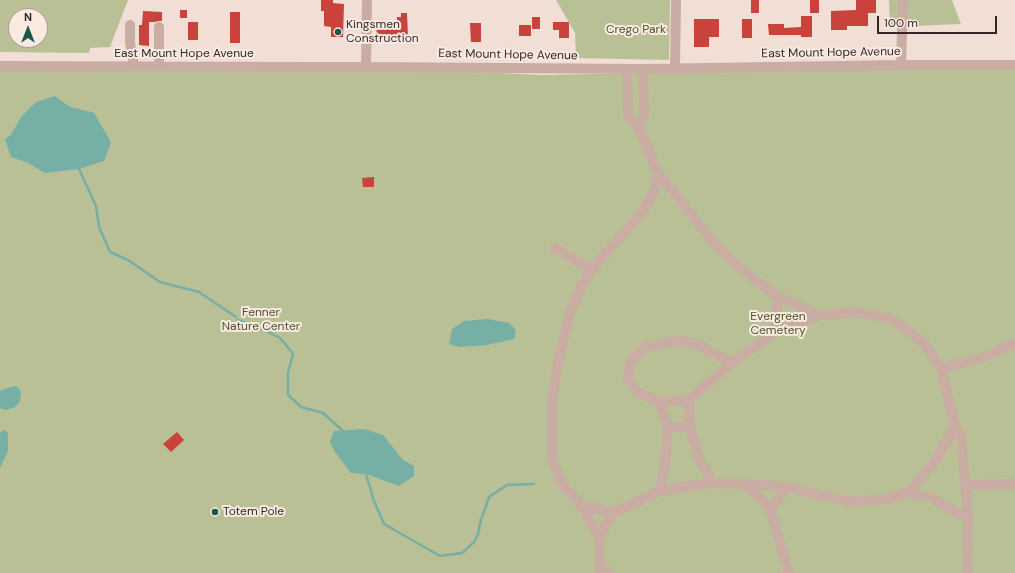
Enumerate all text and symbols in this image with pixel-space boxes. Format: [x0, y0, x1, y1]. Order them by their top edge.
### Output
north arrow [8, 8, 48, 48]
scale bar [879, 8, 999, 34]
text: N [24, 10, 32, 24]
text: 100 m [884, 15, 918, 31]
place label: Kingsmen Construction [346, 18, 419, 46]
park label: Crego Park [606, 23, 666, 37]
marker: Kingsmen Construction [333, 27, 343, 37]
street label: East Mount Hope Avenue [761, 45, 901, 61]
street label: East Mount Hope Avenue [114, 47, 254, 61]
street label: East Mount Hope Avenue [438, 47, 578, 63]
park label: Fenner Nature Center [222, 306, 300, 334]
park label: Evergreen Cemetery [750, 310, 806, 338]
place label: Totem Pole [223, 505, 284, 519]
marker: Totem Pole [210, 507, 220, 517]

